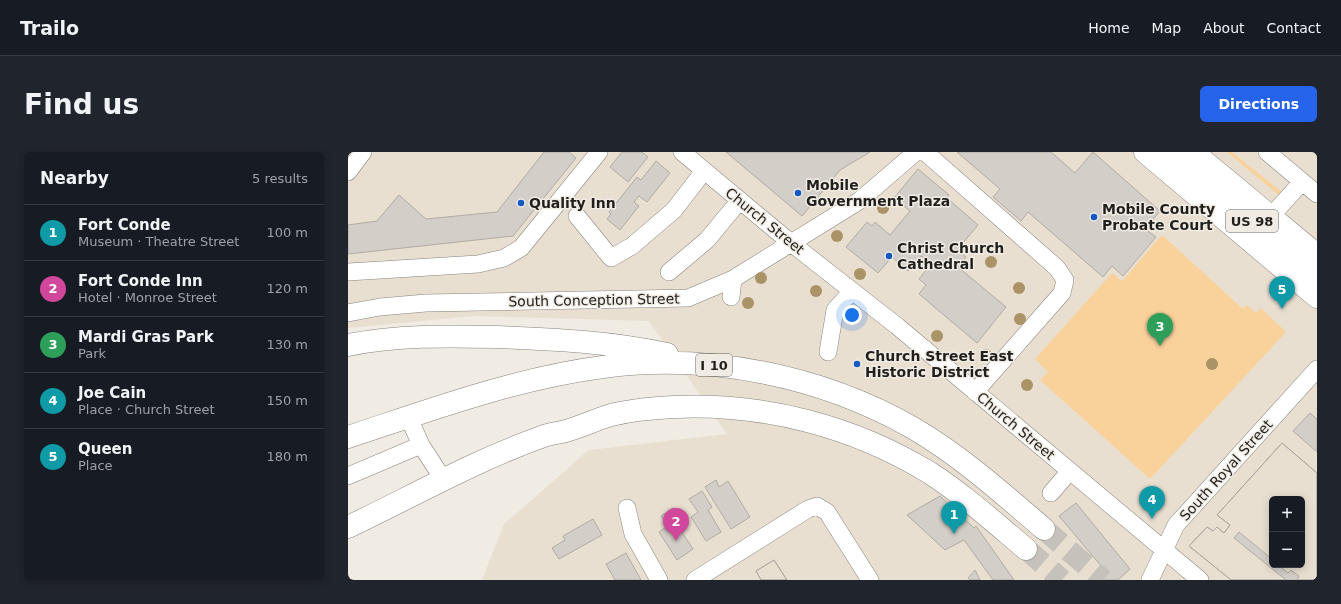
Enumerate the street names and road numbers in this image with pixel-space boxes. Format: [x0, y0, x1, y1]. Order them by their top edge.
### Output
street label: Church Street [722, 184, 808, 258]
road number: US 98 [1226, 210, 1278, 232]
street label: South Conception Street [508, 290, 680, 309]
road number: I 10 [696, 354, 732, 376]
street label: Church Street [974, 389, 1059, 463]
street label: South Royal Street [1176, 416, 1276, 524]

